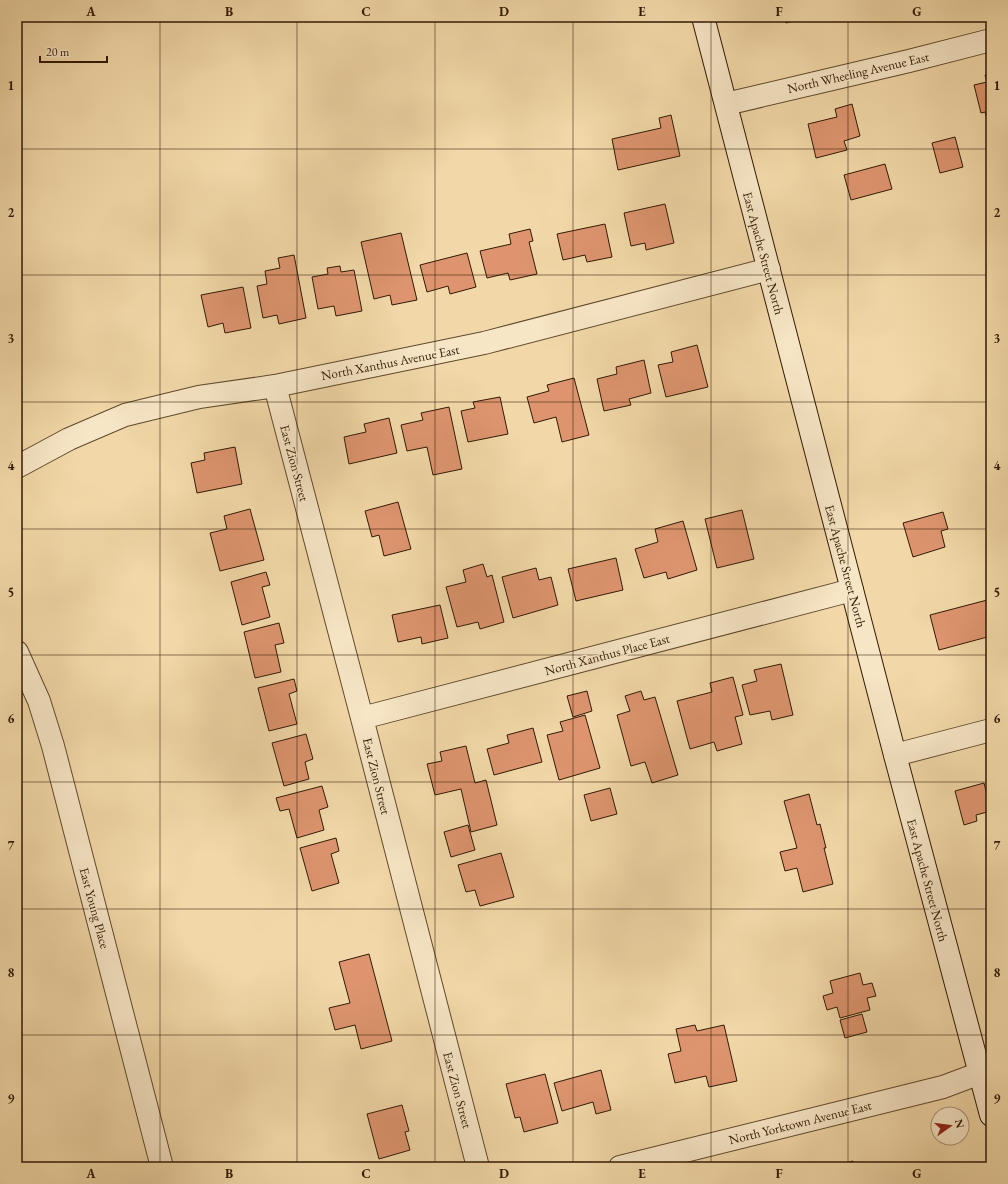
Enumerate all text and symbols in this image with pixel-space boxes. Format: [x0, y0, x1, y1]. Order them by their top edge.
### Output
text: A [85, 3, 96, 20]
text: B [225, 3, 233, 20]
text: C [361, 3, 371, 20]
text: D [499, 3, 509, 20]
text: E [638, 3, 646, 20]
text: F [775, 3, 783, 20]
text: G [912, 3, 922, 20]
scale bar [40, 38, 107, 64]
text: 20 m [46, 44, 70, 60]
street label: North Wheeling Avenue East [786, 48, 931, 97]
text: 1 [8, 77, 15, 94]
text: 1 [994, 77, 1001, 94]
street label: East Apache Street North [739, 190, 788, 317]
text: 2 [8, 204, 15, 221]
text: 2 [994, 204, 1001, 221]
text: 3 [8, 330, 15, 347]
text: 3 [994, 330, 1001, 347]
street label: North Xanthus Avenue East [320, 341, 461, 384]
street label: East Zion Street [276, 423, 313, 503]
text: 4 [8, 457, 15, 474]
text: 4 [994, 457, 1001, 474]
street label: East Apache Street North [821, 503, 870, 630]
text: 5 [8, 584, 14, 601]
text: 5 [994, 584, 1000, 601]
street label: North Xanthus Place East [543, 630, 672, 679]
text: 6 [8, 710, 15, 727]
text: 6 [994, 710, 1001, 727]
street label: East Zion Street [359, 736, 394, 816]
street label: East Apache Street North [903, 817, 952, 944]
text: 7 [8, 837, 15, 854]
text: 7 [994, 837, 1001, 854]
street label: East Young Place [76, 866, 114, 951]
text: 8 [8, 964, 15, 981]
text: 8 [994, 964, 1001, 981]
street label: East Zion Street [439, 1050, 476, 1130]
text: 9 [8, 1090, 15, 1107]
text: 9 [994, 1090, 1001, 1107]
street label: North Yorktown Avenue East [727, 1097, 873, 1148]
north arrow [930, 1106, 970, 1146]
text: N [952, 1118, 968, 1130]
text: A [85, 1165, 96, 1182]
text: B [225, 1165, 233, 1182]
text: C [361, 1165, 371, 1182]
text: D [499, 1165, 509, 1182]
text: E [638, 1165, 646, 1182]
text: F [775, 1165, 783, 1182]
text: G [912, 1165, 922, 1182]

